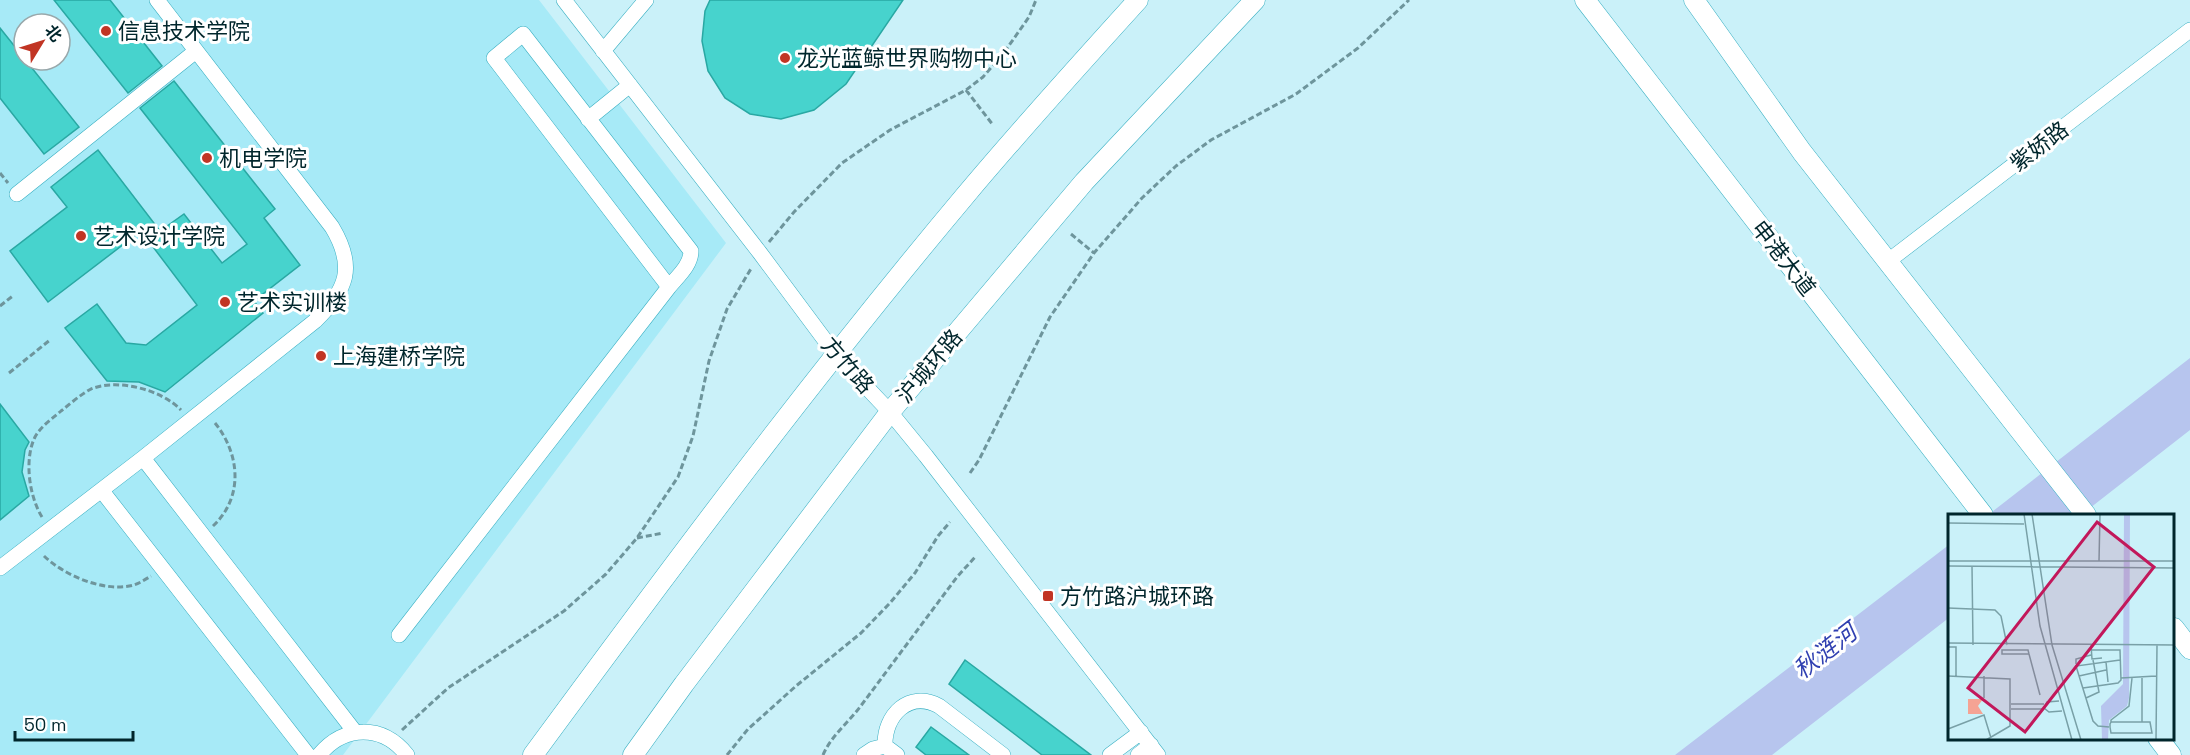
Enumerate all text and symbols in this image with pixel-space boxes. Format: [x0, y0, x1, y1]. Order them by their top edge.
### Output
north arrow [12, 12, 72, 72]
place label: 信息技术学院 [118, 17, 250, 45]
text: 北 [40, 20, 67, 46]
marker: 信息技术学院 [99, 24, 113, 38]
place label: 龙光蓝鲸世界购物中心 [797, 44, 1017, 72]
marker: 龙光蓝鲸世界购物中心 [778, 51, 792, 65]
street label: 紫娇路 [2004, 115, 2074, 177]
place label: 机电学院 [219, 144, 307, 172]
marker: 机电学院 [200, 151, 214, 165]
street label: 申港大道 [1746, 215, 1822, 301]
place label: 艺术设计学院 [93, 222, 225, 250]
marker: 艺术设计学院 [74, 229, 88, 243]
place label: 艺术实训楼 [237, 288, 347, 316]
marker: 艺术实训楼 [218, 295, 232, 309]
street label: 沪城环路 [890, 323, 968, 409]
street label: 方竹路 [816, 331, 880, 399]
place label: 上海建桥学院 [333, 342, 465, 370]
marker: 上海建桥学院 [314, 349, 328, 363]
inset map [1948, 514, 2175, 740]
place label: 方竹路沪城环路 [1060, 582, 1214, 610]
marker: 方竹路沪城环路 [1041, 589, 1055, 603]
water label: 秋涟河 [1787, 614, 1866, 685]
scale bar [15, 704, 134, 742]
text: 50 m [24, 713, 66, 736]

